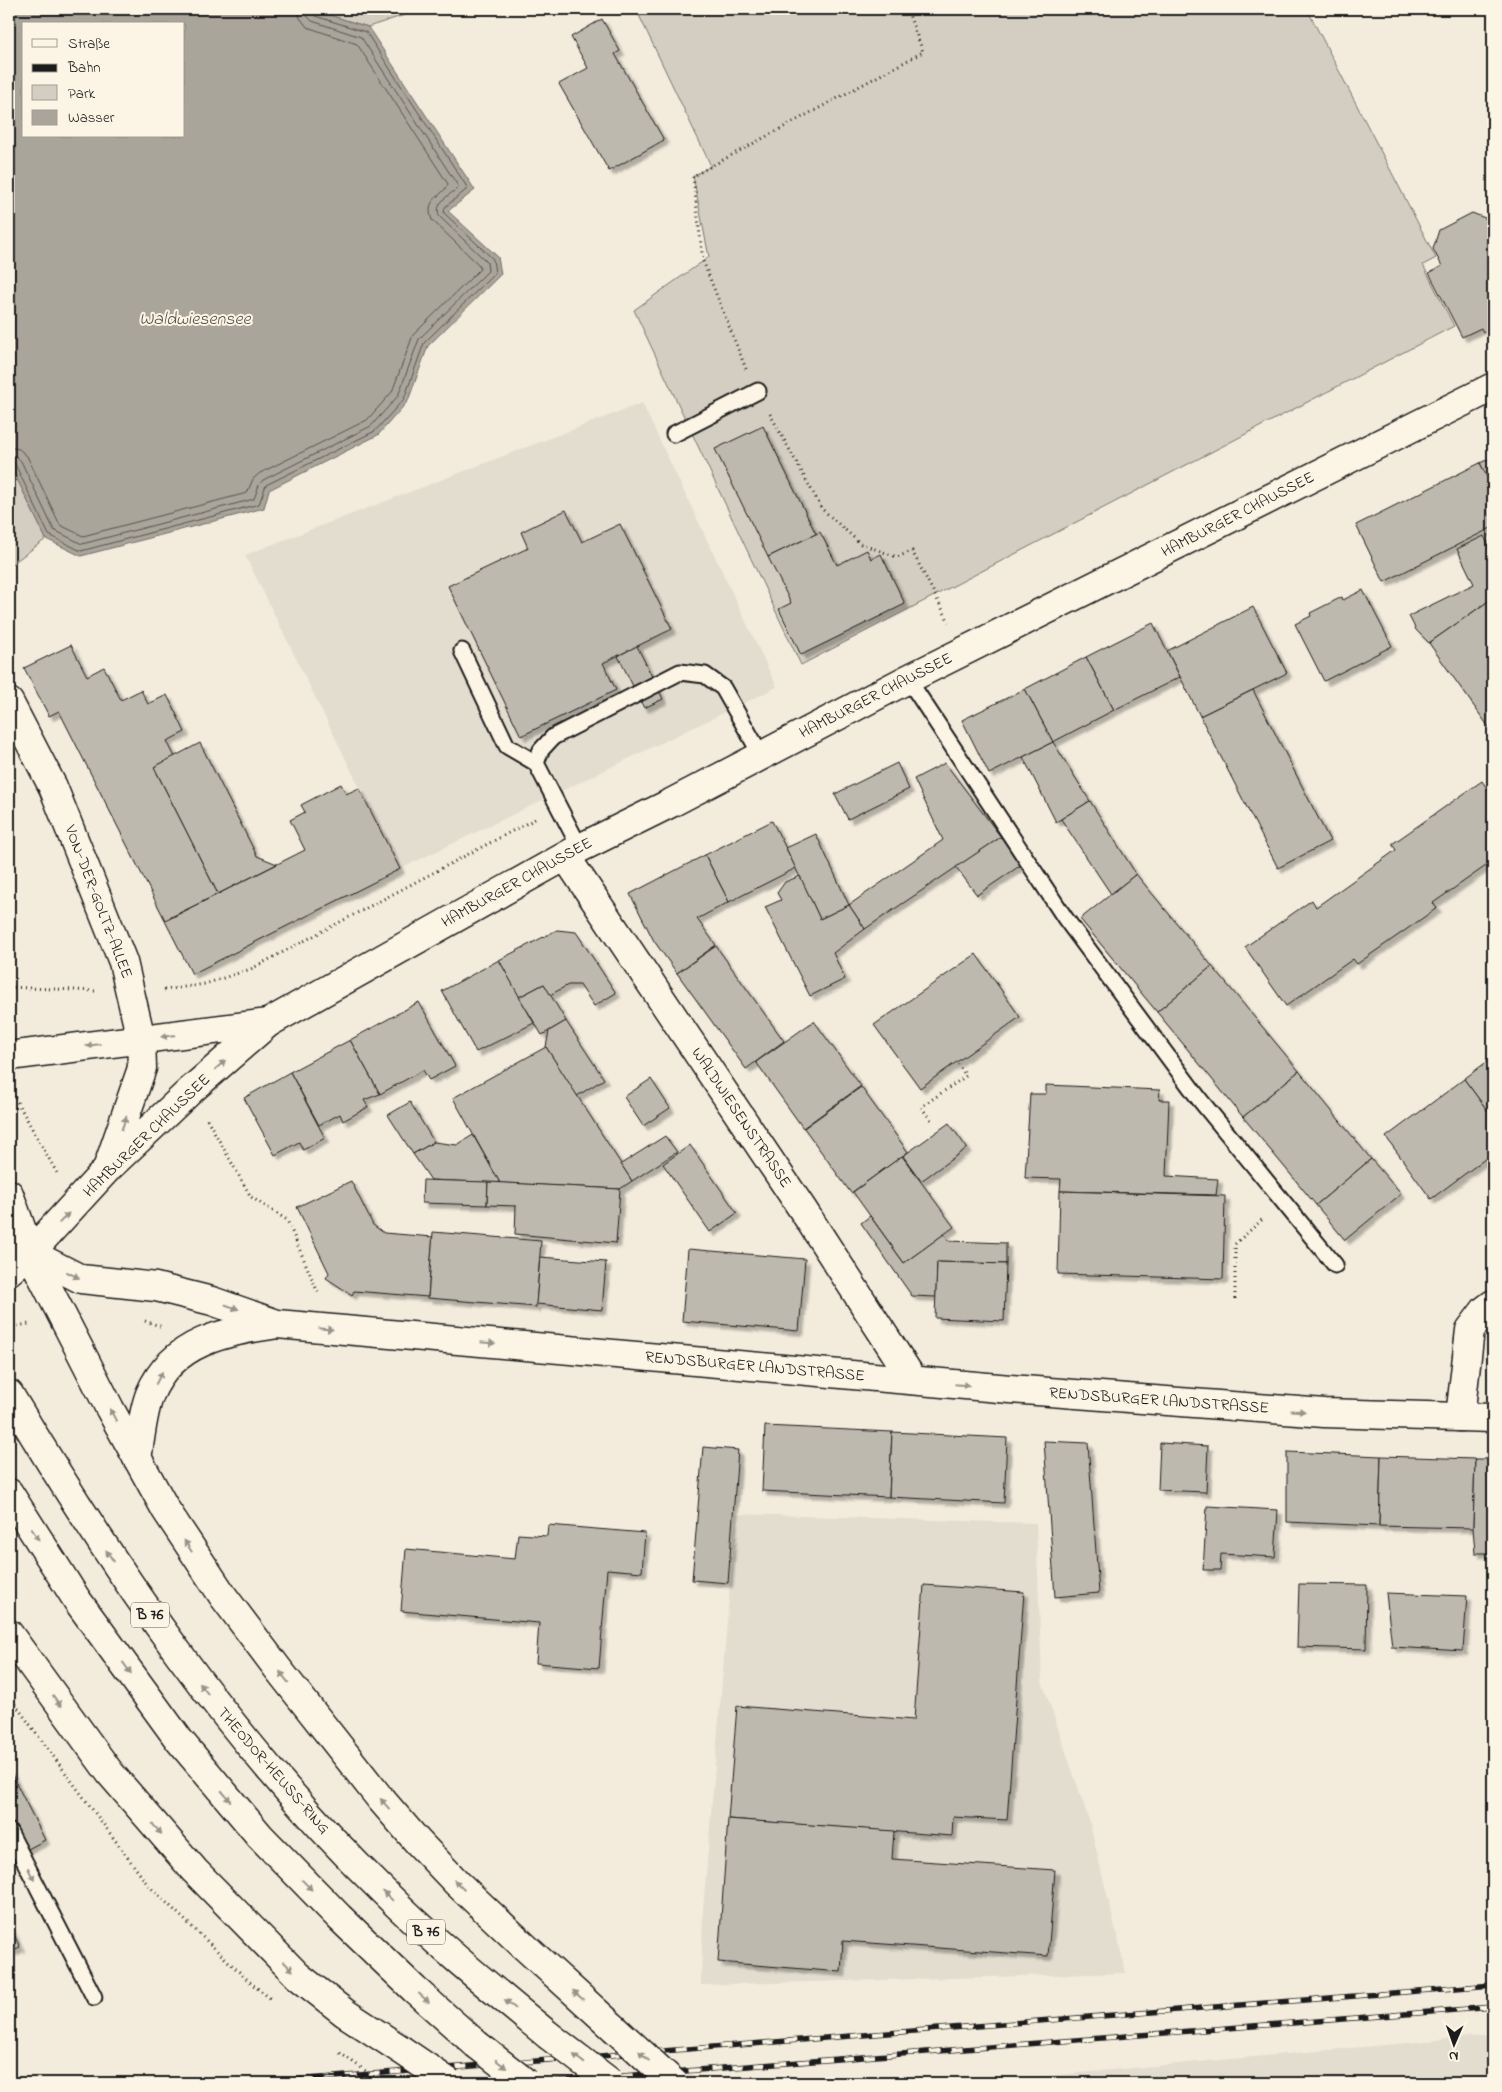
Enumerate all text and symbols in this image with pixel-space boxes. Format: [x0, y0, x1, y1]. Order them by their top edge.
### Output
legend [22, 22, 185, 138]
text: Straße [68, 33, 110, 55]
text: Bahn [67, 57, 101, 79]
text: Park [68, 83, 96, 105]
text: Wasser [68, 107, 115, 129]
water label: Waldwiesensee [139, 307, 252, 333]
street label: HAMBURGER CHAUSSEE [1157, 466, 1319, 564]
street label: HAMBURGER CHAUSSEE [795, 647, 957, 745]
street label: VON-DER-GOLTZ-ALLEE [57, 821, 138, 982]
street label: HAMBURGER CHAUSSEE [437, 831, 597, 935]
one-way arrow [159, 1032, 175, 1040]
one-way arrow [84, 1041, 100, 1049]
street label: WALDWIESENSTRASSE [685, 1043, 797, 1193]
one-way arrow [214, 1059, 227, 1070]
street label: HAMBURGER CHAUSSEE [78, 1069, 216, 1203]
one-way arrow [120, 1115, 128, 1130]
one-way arrow [58, 1212, 70, 1224]
one-way arrow [66, 1271, 81, 1279]
one-way arrow [224, 1304, 239, 1312]
one-way arrow [318, 1325, 334, 1333]
one-way arrow [480, 1340, 496, 1348]
street label: RENDSBURGER LANDSTRASSE [644, 1345, 866, 1389]
one-way arrow [155, 1371, 163, 1385]
one-way arrow [954, 1381, 970, 1389]
street label: RENDSBURGER LANDSTRASSE [1048, 1381, 1270, 1421]
one-way arrow [109, 1408, 118, 1422]
one-way arrow [1291, 1408, 1307, 1416]
one-way arrow [30, 1527, 40, 1540]
one-way arrow [184, 1539, 193, 1552]
one-way arrow [105, 1549, 115, 1563]
road number: B 76 [131, 1602, 169, 1628]
one-way arrow [122, 1661, 132, 1675]
one-way arrow [279, 1670, 289, 1684]
one-way arrow [198, 1683, 209, 1696]
one-way arrow [52, 1694, 62, 1708]
street label: THEODOR-HEUSS-RING [211, 1702, 335, 1840]
one-way arrow [221, 1789, 232, 1802]
one-way arrow [379, 1799, 391, 1811]
one-way arrow [151, 1823, 163, 1835]
one-way arrow [27, 1867, 35, 1881]
one-way arrow [301, 1879, 313, 1891]
one-way arrow [453, 1879, 465, 1891]
one-way arrow [383, 1890, 395, 1902]
road number: B 76 [407, 1920, 445, 1944]
one-way arrow [282, 1960, 294, 1972]
one-way arrow [572, 1990, 585, 2001]
one-way arrow [417, 1992, 429, 2004]
one-way arrow [504, 1998, 517, 2009]
north arrow [1430, 2020, 1480, 2070]
text: N [1449, 2045, 1459, 2066]
one-way arrow [639, 2050, 651, 2062]
one-way arrow [572, 2054, 586, 2064]
one-way arrow [494, 2058, 507, 2069]

